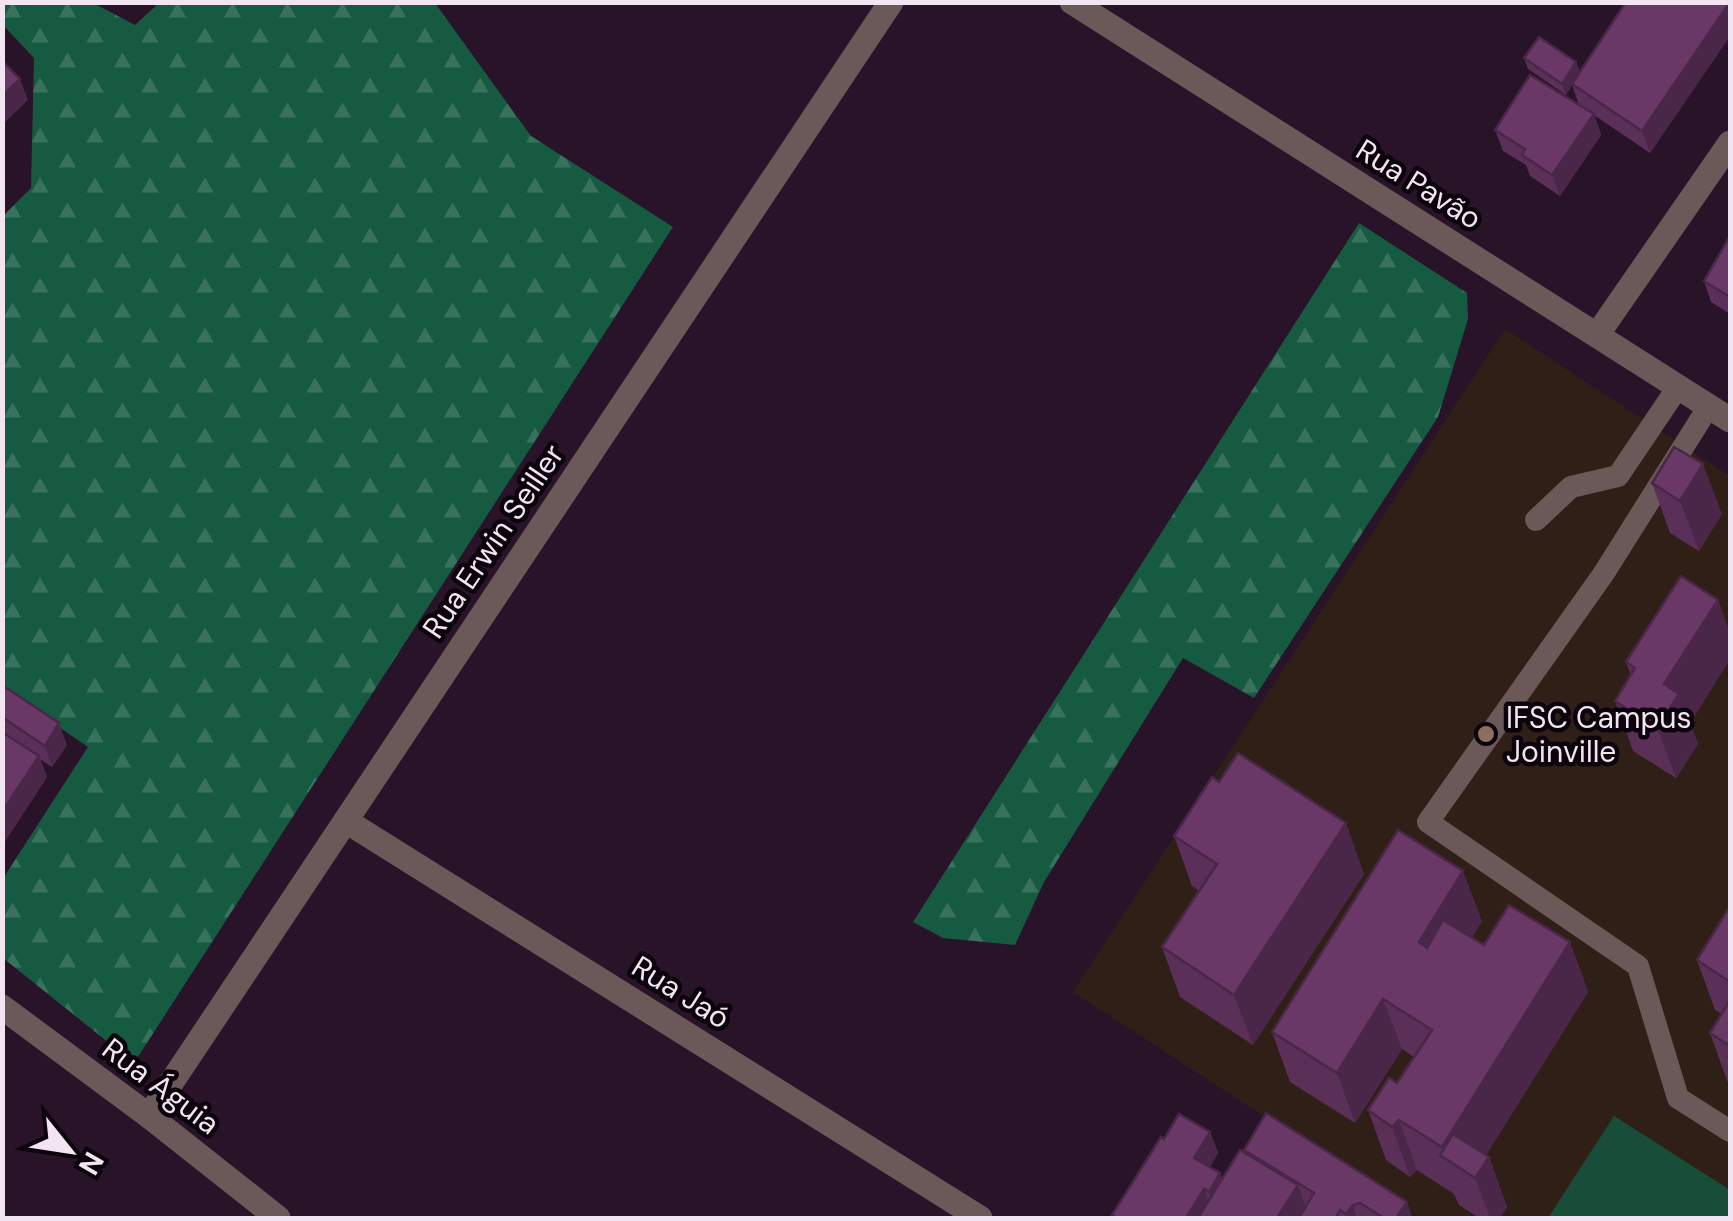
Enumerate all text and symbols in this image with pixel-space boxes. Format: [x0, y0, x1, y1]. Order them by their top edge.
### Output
street label: Rua Pavão [1349, 130, 1489, 238]
street label: Rua Erwin Seiller [414, 436, 572, 646]
place label: IFSC Campus Joinville [1506, 698, 1692, 771]
marker: IFSC Campus Joinville [1475, 723, 1497, 745]
street label: Rua Jaó [625, 947, 737, 1037]
street label: Rua Águia [95, 1029, 227, 1143]
north arrow [20, 1101, 120, 1201]
text: N [70, 1145, 112, 1181]

